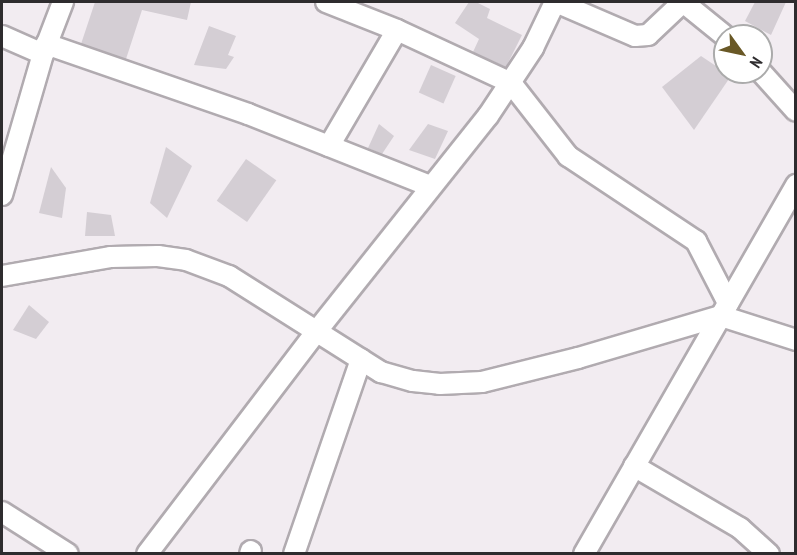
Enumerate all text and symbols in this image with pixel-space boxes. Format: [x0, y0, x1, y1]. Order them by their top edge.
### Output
north arrow [713, 24, 773, 84]
text: N [746, 54, 767, 72]

